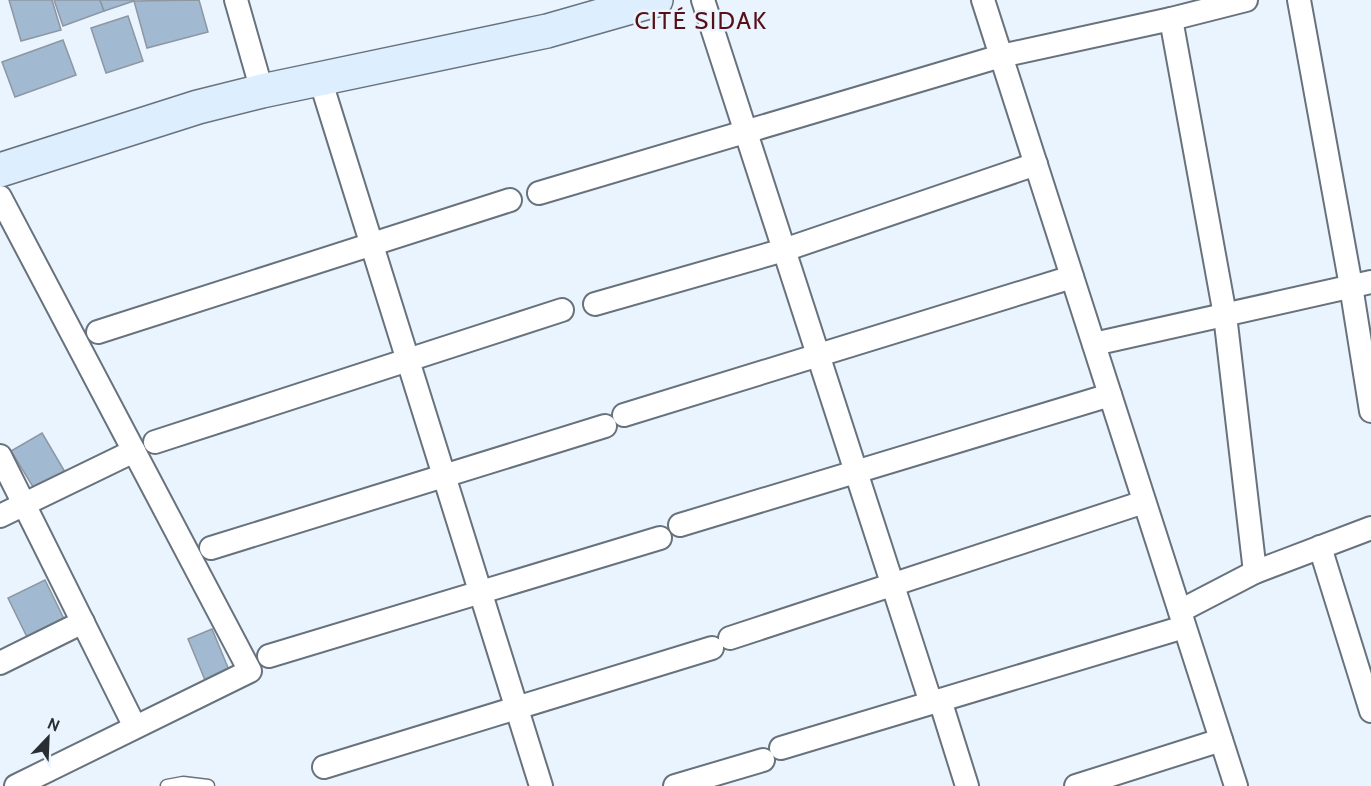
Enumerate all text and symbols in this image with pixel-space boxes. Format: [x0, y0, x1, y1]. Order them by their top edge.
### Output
district label: CITÉ SIDAK [634, 6, 768, 35]
north arrow [18, 708, 78, 768]
text: N [45, 714, 63, 736]

